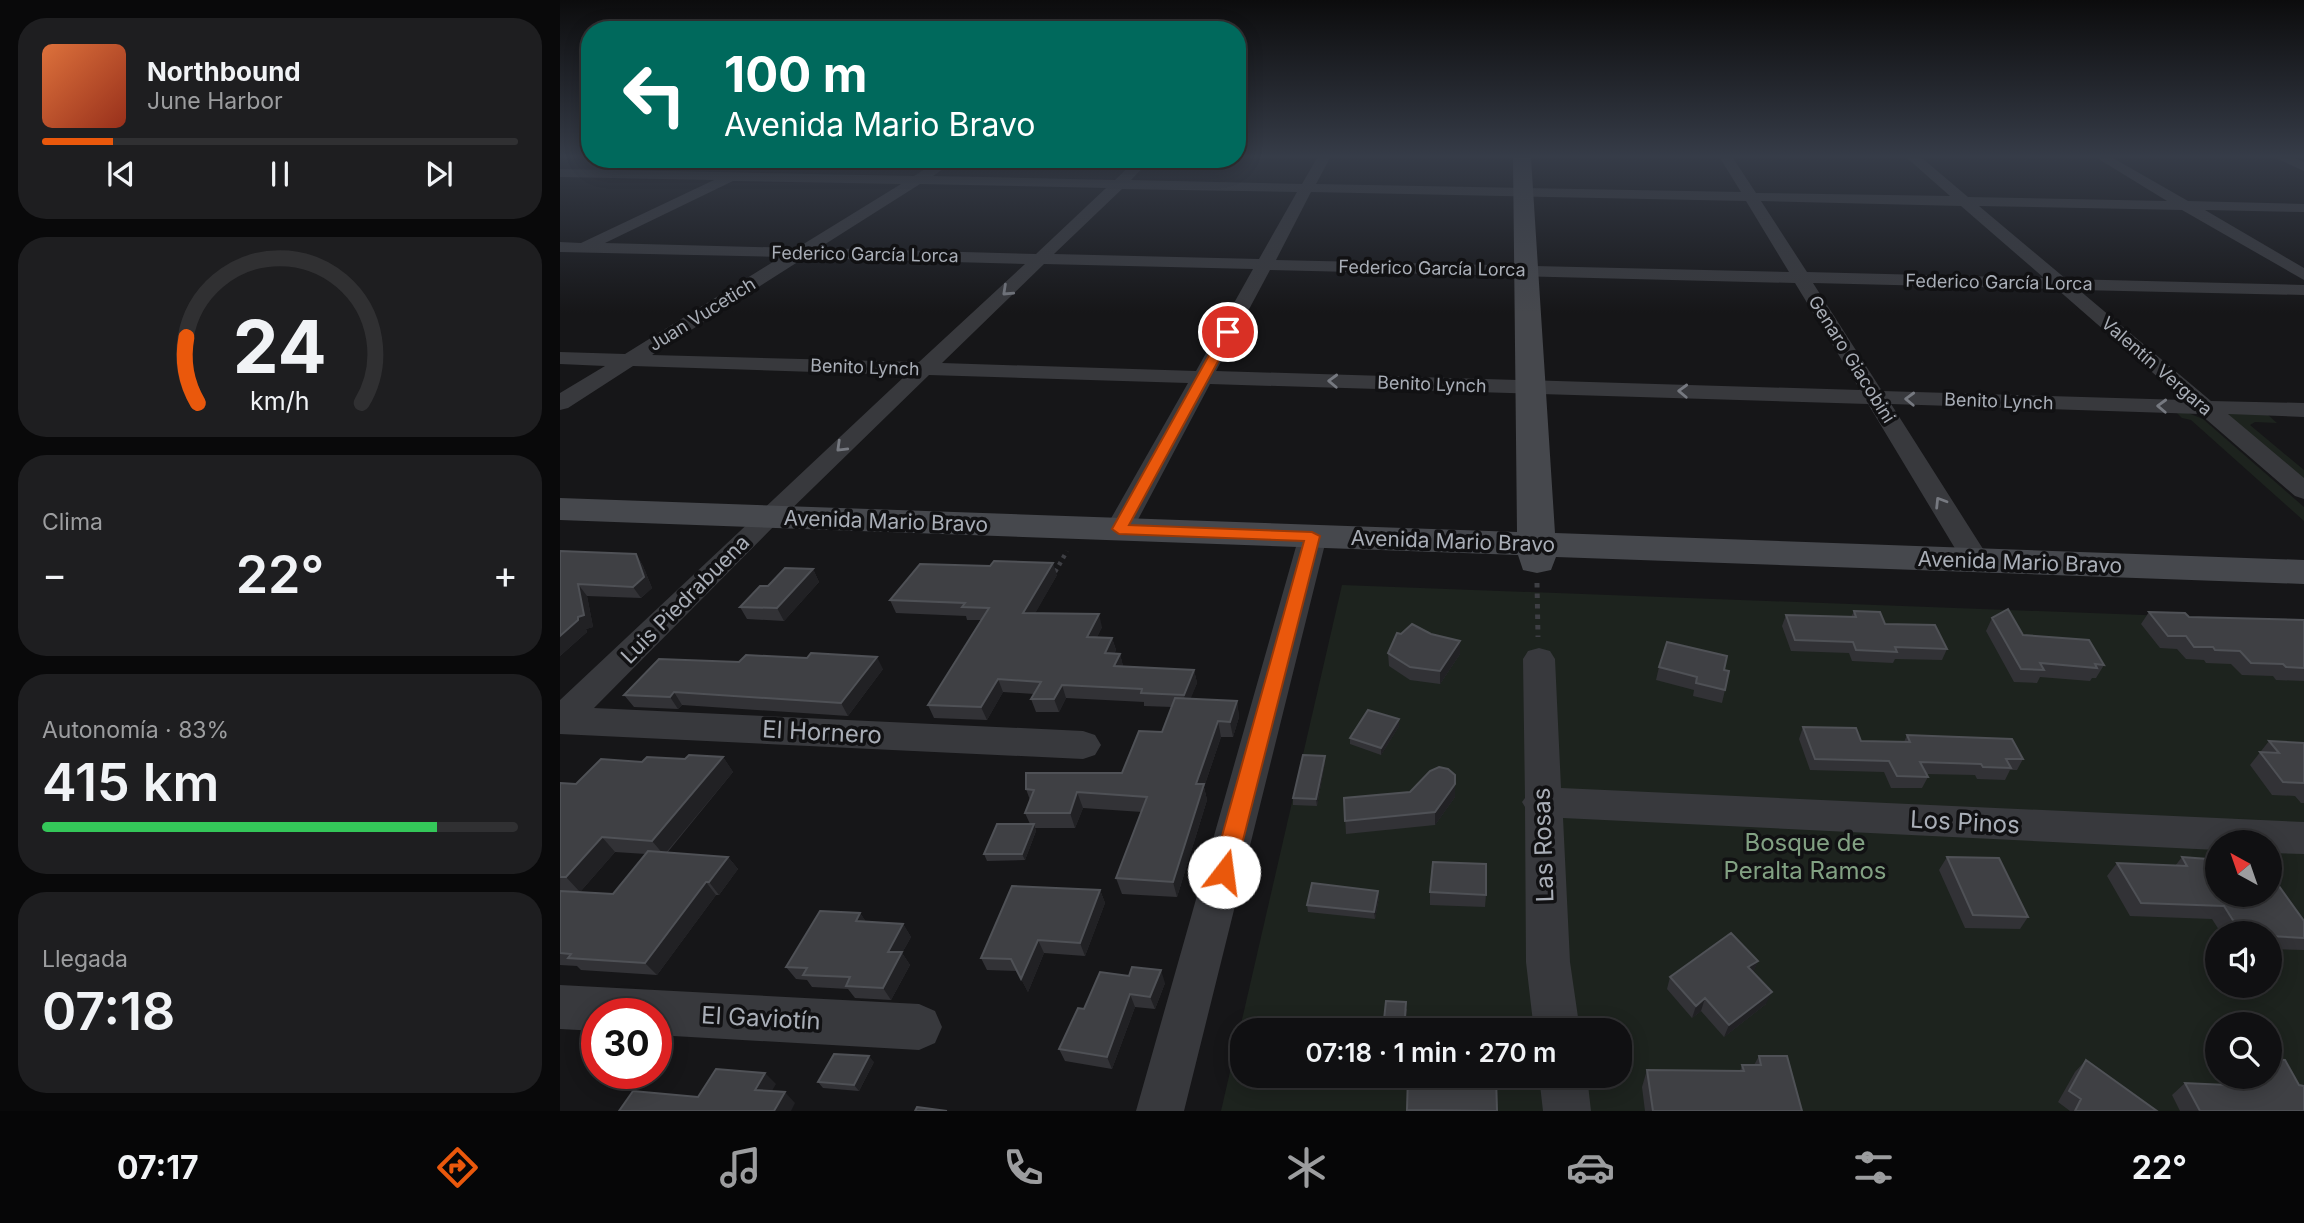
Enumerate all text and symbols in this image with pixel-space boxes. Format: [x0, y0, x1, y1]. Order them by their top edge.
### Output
text: 100 m [724, 45, 868, 104]
icon: left [609, 49, 700, 140]
text: Northbound [147, 56, 301, 87]
text: June Harbor [147, 87, 283, 115]
text: Avenida Mario Bravo [724, 105, 1036, 144]
icon: previous [102, 155, 140, 193]
icon: pause [261, 155, 299, 193]
icon: next [420, 155, 458, 193]
street label: Federico García Lorca [771, 242, 959, 266]
street label: Federico García Lorca [1338, 256, 1526, 280]
street label: Federico García Lorca [1905, 270, 2093, 294]
street label: Juan Vucetich [645, 273, 759, 355]
one-way arrow [1002, 283, 1015, 295]
street label: Genaro Giacobini [1804, 291, 1900, 427]
text: 24 [233, 302, 327, 391]
pin [1198, 302, 1258, 362]
street label: Valentín Vergara [2097, 312, 2217, 420]
icon: arrive [1209, 313, 1247, 351]
street label: Benito Lynch [810, 355, 920, 379]
street label: Benito Lynch [1377, 372, 1487, 396]
one-way arrow [1327, 373, 1338, 388]
one-way arrow [1677, 384, 1688, 399]
text: km/h [250, 386, 310, 416]
street label: Benito Lynch [1944, 389, 2054, 413]
one-way arrow [1905, 391, 1916, 406]
one-way arrow [2157, 398, 2167, 414]
one-way arrow [836, 438, 849, 451]
one-way arrow [1935, 497, 1948, 510]
street label: Avenida Mario Bravo [783, 505, 989, 537]
text: Clima [42, 508, 103, 536]
street label: Avenida Mario Bravo [1350, 525, 1556, 557]
street label: Luis Piedrabuena [616, 530, 754, 668]
text: 22° [236, 543, 324, 606]
street label: Avenida Mario Bravo [1917, 546, 2123, 578]
text: − [42, 551, 67, 597]
text: + [493, 551, 518, 597]
street label: El Hornero [761, 714, 883, 750]
text: Autonomía · 83% [42, 716, 229, 744]
text: 415 km [42, 751, 219, 814]
street label: Las Rosas [1527, 787, 1559, 903]
street label: Los Pinos [1909, 805, 2021, 839]
park label: Bosque de Peralta Ramos [1724, 828, 1886, 885]
north arrow [2205, 830, 2282, 906]
map controls [2205, 830, 2282, 1089]
position arrow [1187, 835, 1261, 909]
button: sound [2205, 921, 2282, 998]
text: Llegada [42, 945, 128, 973]
text: 07:18 [42, 980, 175, 1043]
speed limit sign: 30 [581, 998, 672, 1089]
street label: El Gaviotín [701, 1000, 821, 1036]
button: search [2205, 1012, 2282, 1089]
text: 07:18 · 1 min · 270 m [1305, 1037, 1557, 1068]
icon: directions [433, 1143, 482, 1192]
icon: music [716, 1143, 765, 1192]
icon: phone [999, 1143, 1048, 1192]
icon: climate [1282, 1143, 1331, 1192]
icon: car [1566, 1143, 1615, 1192]
icon: filters [1849, 1143, 1898, 1192]
text: 07:17 [117, 1148, 199, 1187]
text: 22° [2132, 1148, 2187, 1187]

